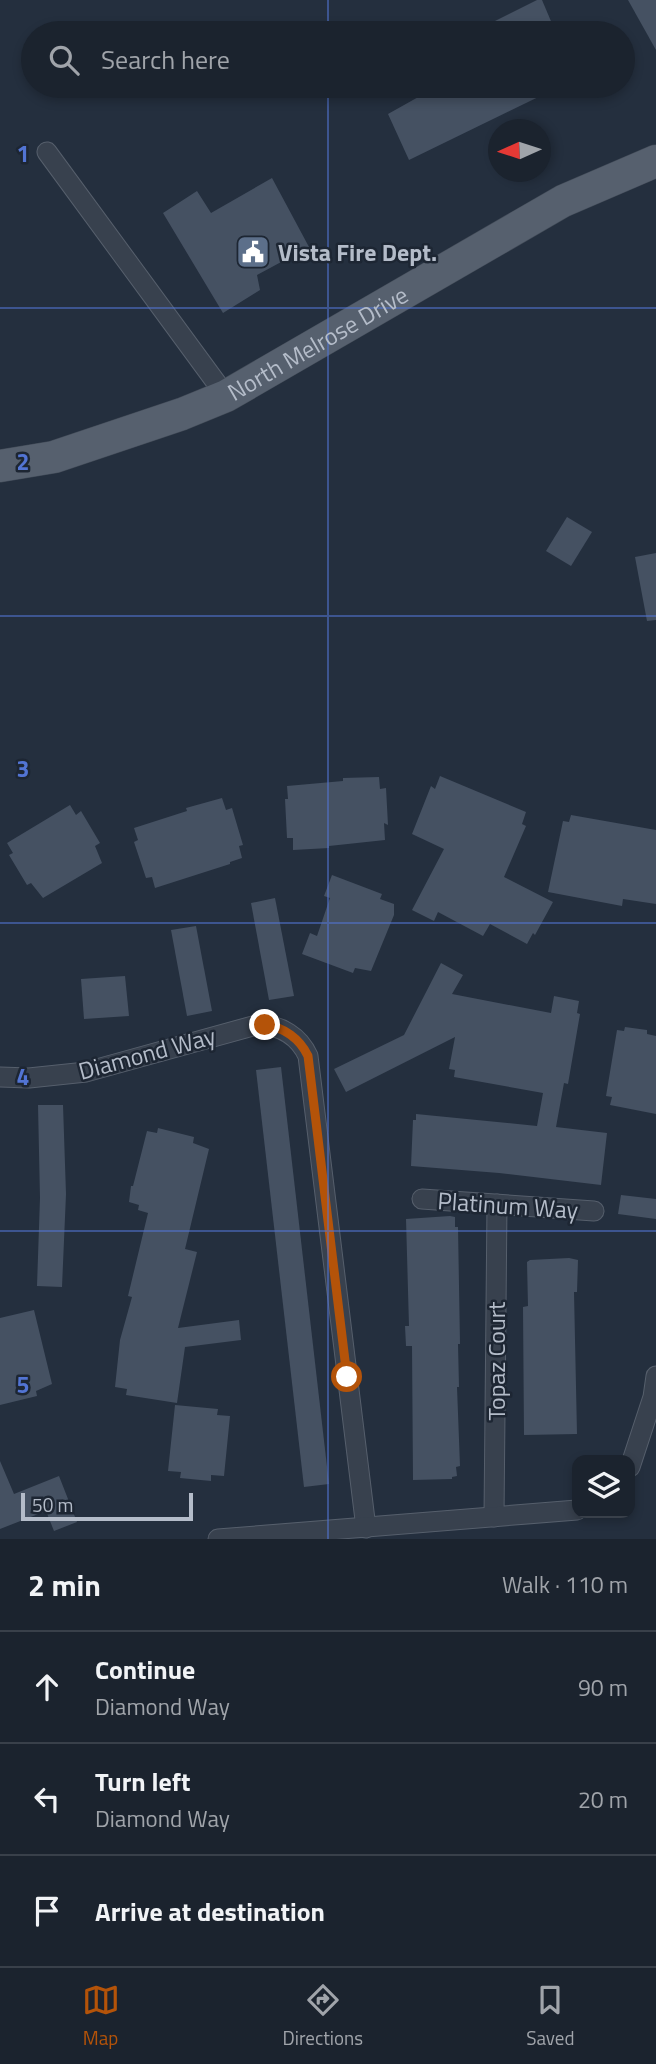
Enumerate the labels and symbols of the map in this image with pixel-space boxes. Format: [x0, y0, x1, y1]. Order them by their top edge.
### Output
north arrow [488, 119, 551, 182]
text: 1 [17, 136, 29, 171]
public building icon: Vista Fire Dept. [234, 233, 272, 271]
place label: Vista Fire Dept. [278, 234, 437, 270]
street label: North Melrose Drive [220, 277, 414, 410]
text: 2 [17, 444, 29, 479]
text: 3 [17, 751, 29, 786]
route end [249, 1009, 280, 1040]
street label: Diamond Way [74, 1017, 220, 1089]
text: 4 [17, 1059, 29, 1094]
street label: Platinum Way [436, 1182, 580, 1228]
street label: Topaz Court [478, 1301, 514, 1420]
route start [331, 1361, 362, 1392]
text: 5 [17, 1367, 29, 1402]
scale bar [21, 1490, 192, 1522]

